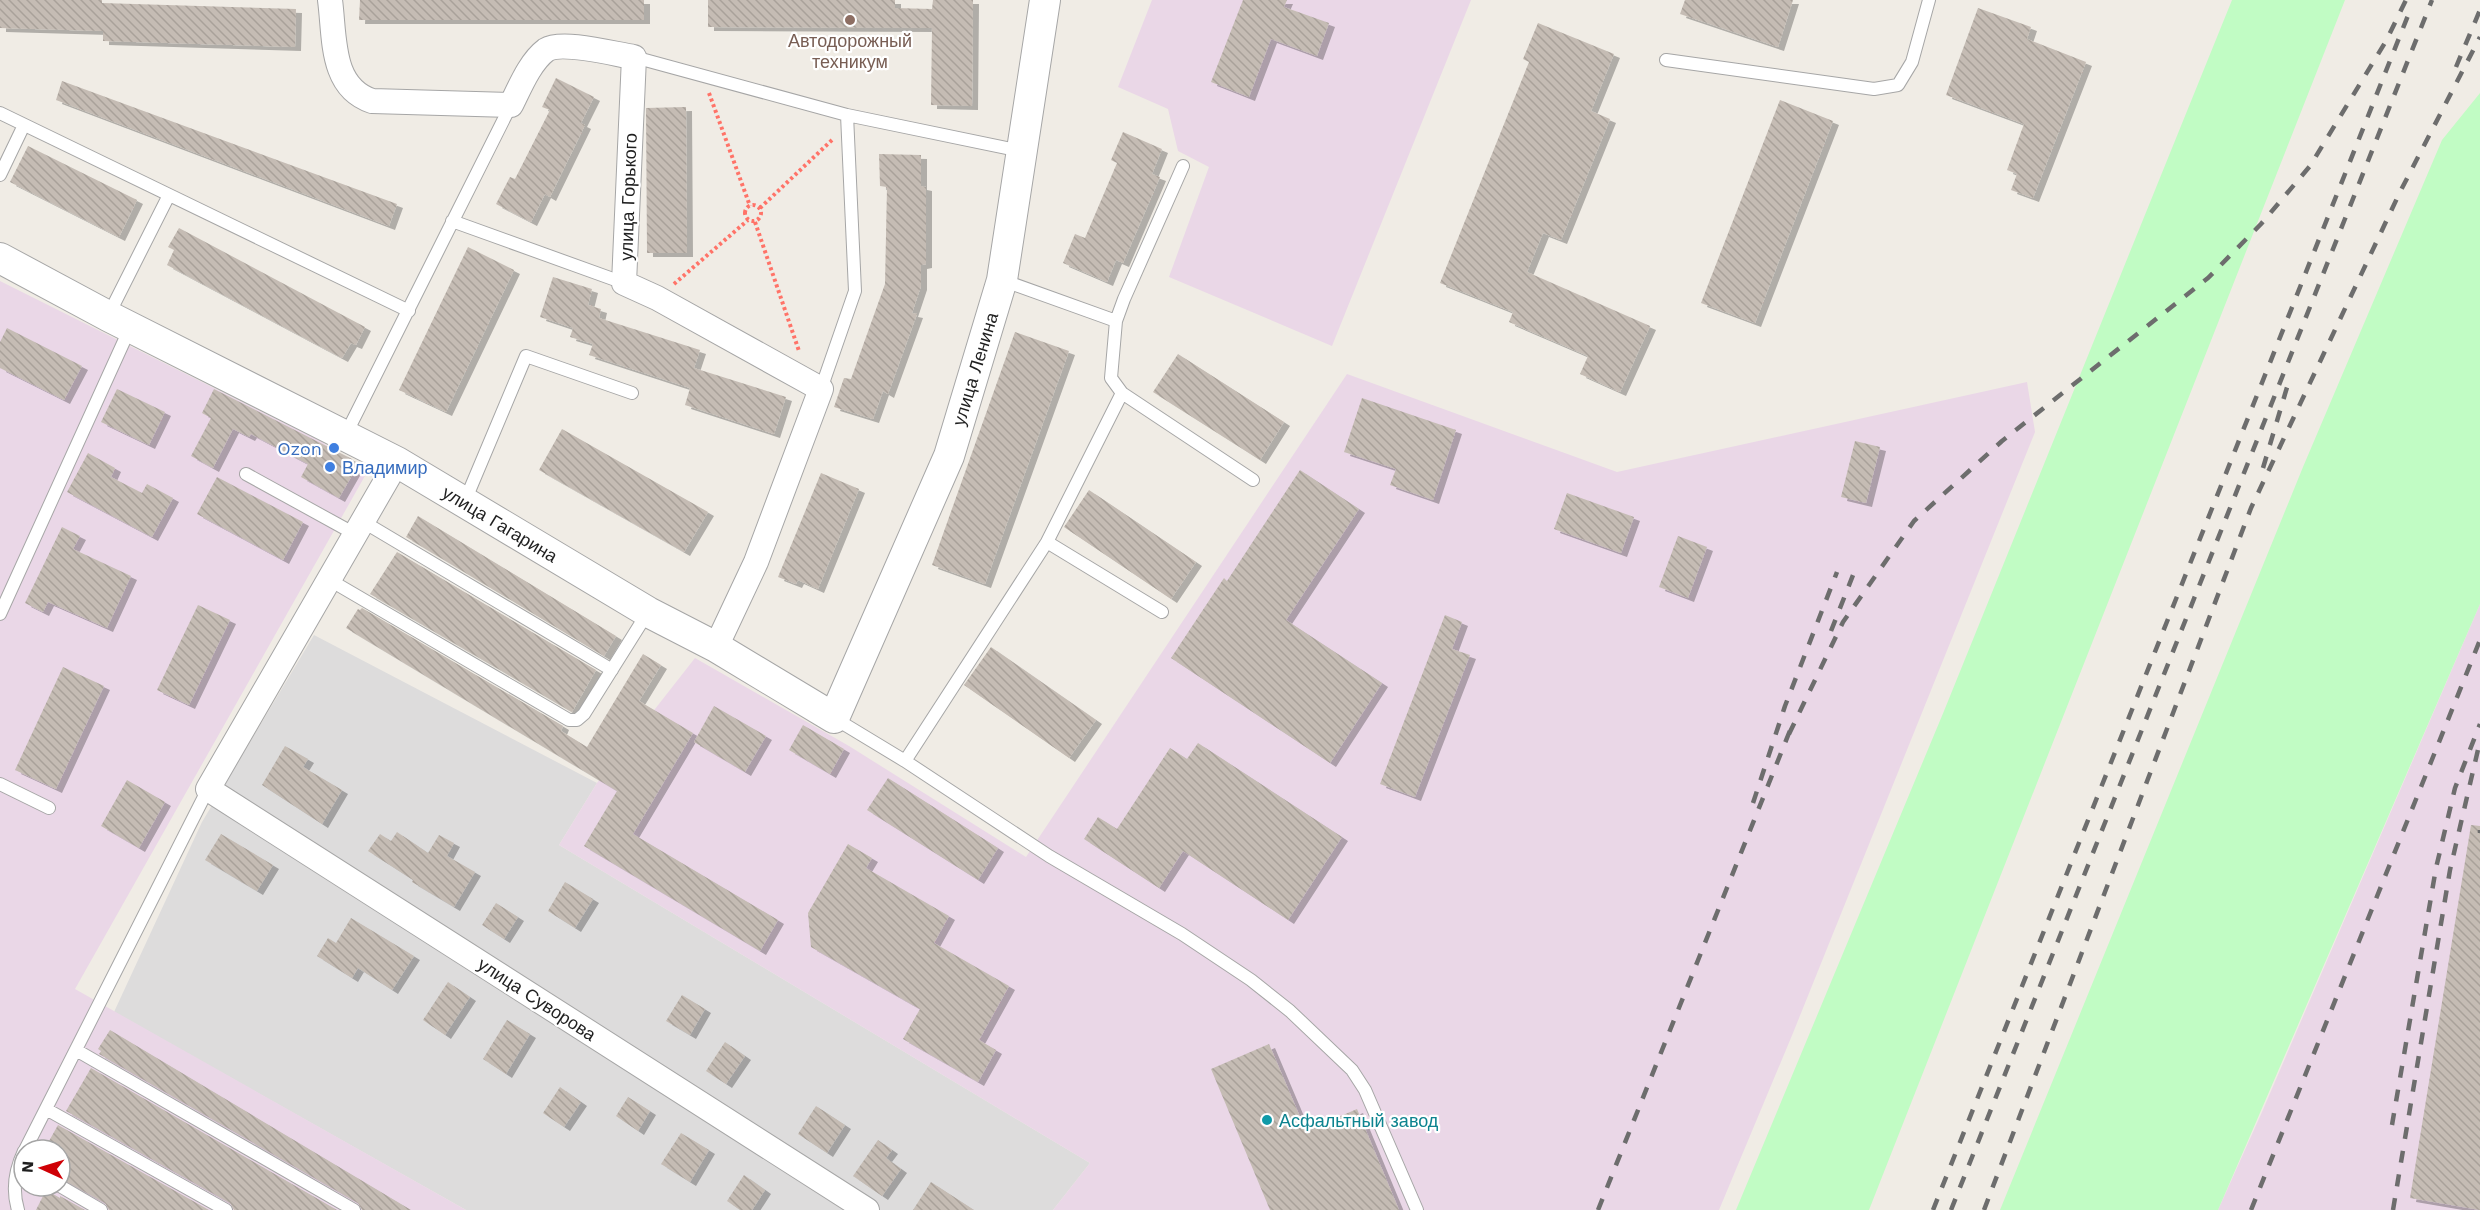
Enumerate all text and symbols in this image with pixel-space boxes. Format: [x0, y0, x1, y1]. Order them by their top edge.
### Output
marker: Автодорожный техникум [843, 13, 857, 27]
place label: Автодорожный техникум [788, 30, 912, 72]
street label: улица Горького [615, 133, 641, 261]
street label: улица Ленина [948, 309, 1002, 428]
place label: Ozon [277, 438, 322, 459]
marker: Ozon [327, 441, 341, 455]
place label: Владимир [342, 457, 428, 478]
marker: Владимир [323, 460, 337, 474]
street label: улица Гагарина [439, 481, 562, 567]
street label: улица Суворова [474, 953, 601, 1045]
place label: Асфальтный завод [1279, 1110, 1439, 1131]
marker: Асфальтный завод [1260, 1113, 1274, 1127]
north arrow [12, 1138, 72, 1198]
text: N [18, 1160, 37, 1174]

